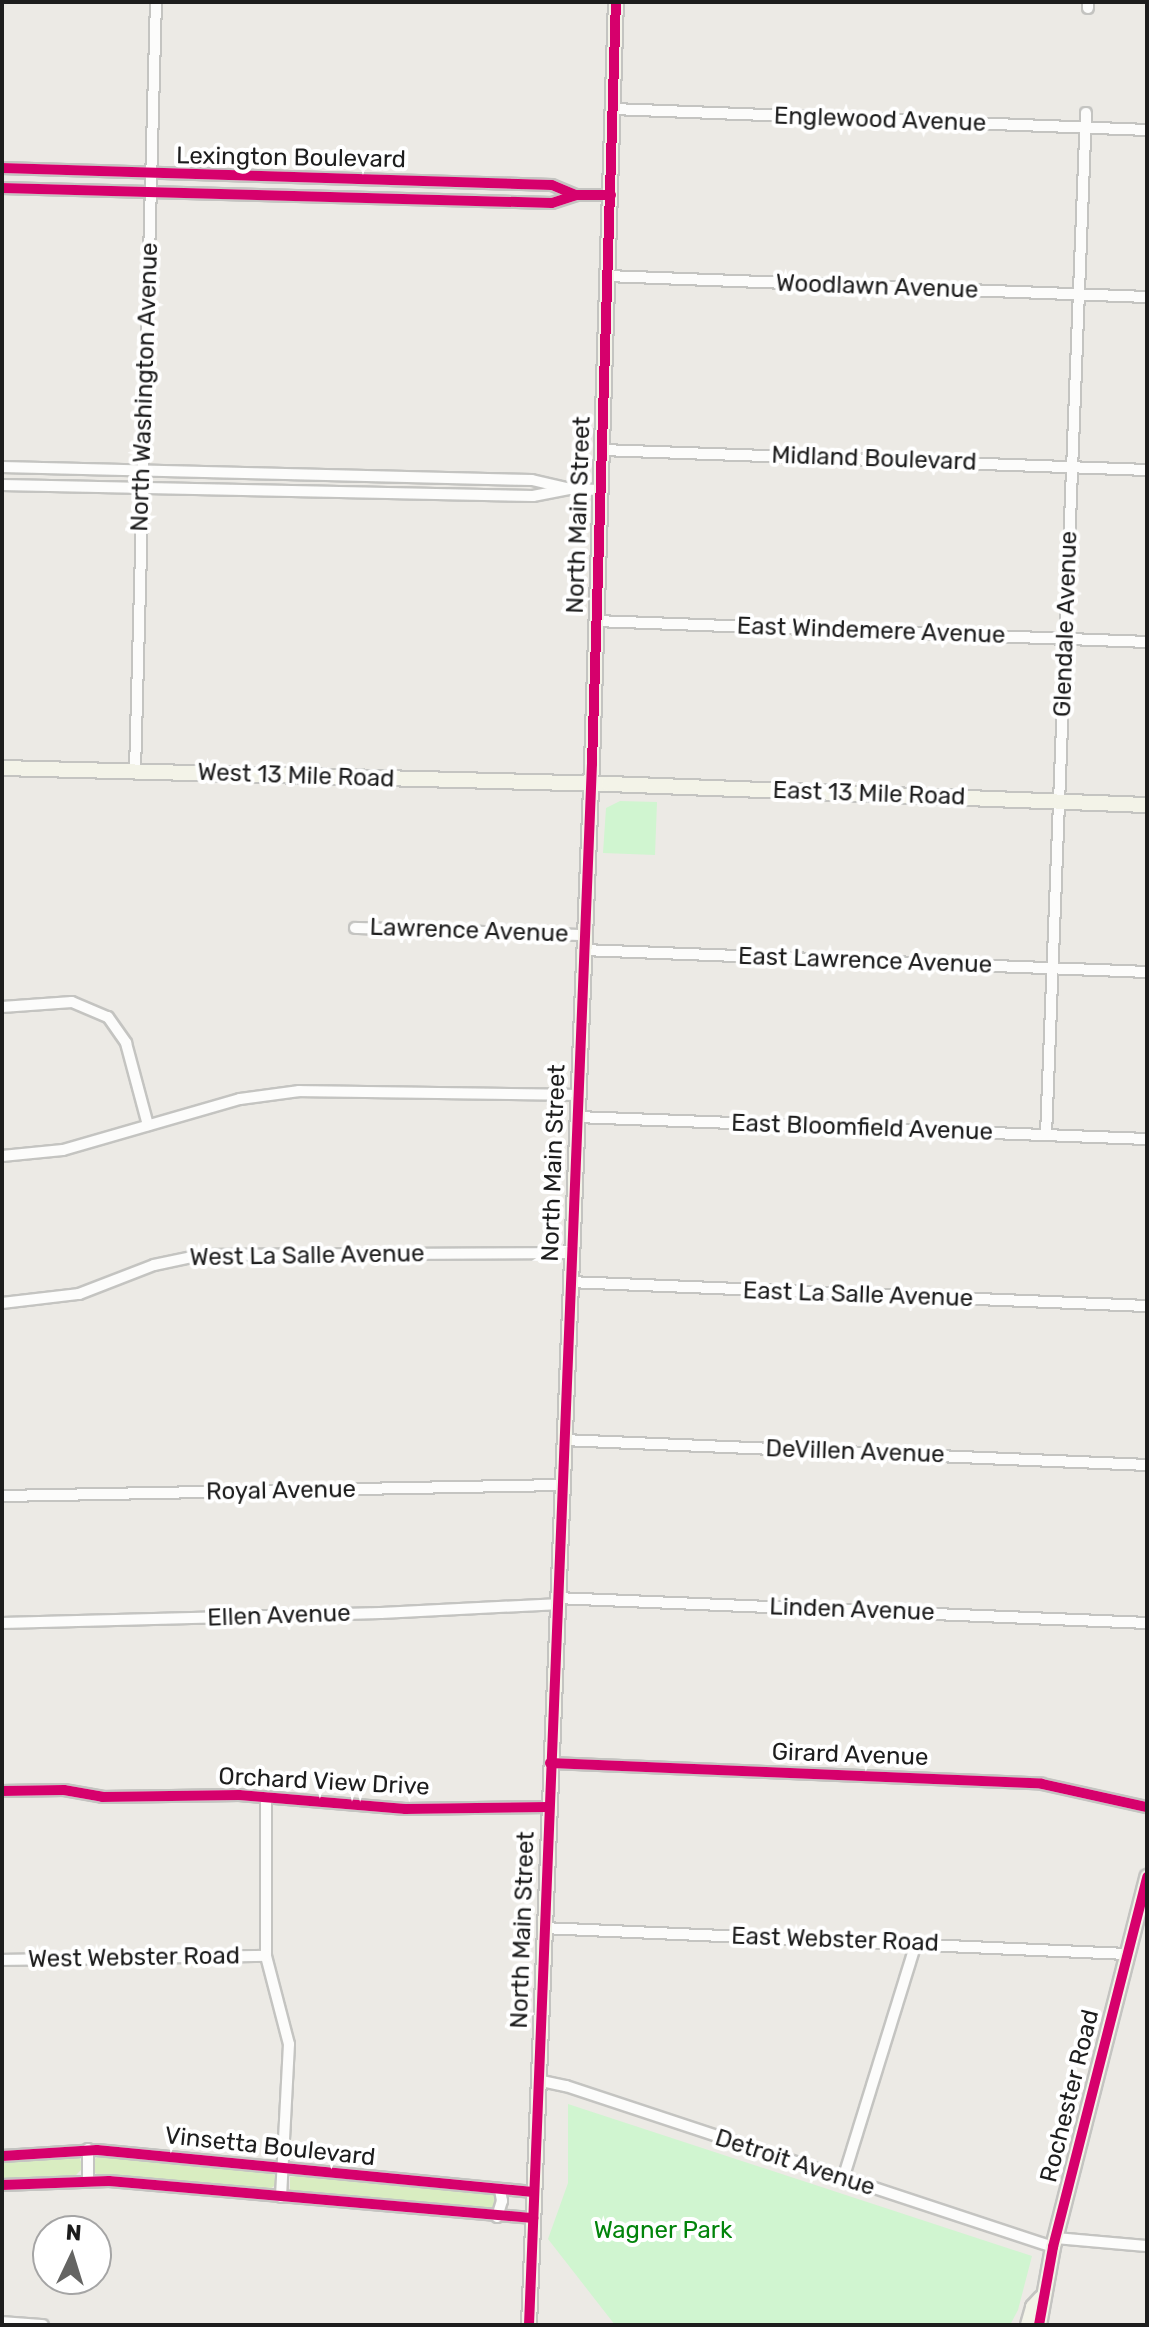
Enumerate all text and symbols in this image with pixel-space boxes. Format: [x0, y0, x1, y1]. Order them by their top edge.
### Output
street label: Englewood Avenue [773, 102, 987, 138]
street label: Lexington Boulevard [176, 142, 406, 174]
street label: North Washington Avenue [126, 241, 164, 533]
street label: Woodlawn Avenue [775, 269, 979, 305]
street label: North Main Street [561, 416, 597, 614]
street label: Midland Boulevard [771, 441, 977, 477]
street label: Glendale Avenue [1048, 530, 1084, 718]
street label: East Windemere Avenue [736, 612, 1006, 650]
street label: West 13 Mile Road [197, 758, 395, 794]
street label: East 13 Mile Road [772, 776, 966, 812]
street label: Lawrence Avenue [369, 913, 569, 949]
street label: East Lawrence Avenue [737, 942, 993, 980]
street label: North Main Street [536, 1064, 572, 1262]
street label: East Bloomfield Avenue [730, 1109, 994, 1147]
street label: West La Salle Avenue [189, 1240, 425, 1272]
street label: East La Salle Avenue [742, 1277, 974, 1313]
street label: DeVillen Avenue [765, 1434, 945, 1470]
street label: Royal Avenue [205, 1475, 357, 1507]
street label: Linden Avenue [769, 1593, 935, 1627]
street label: Ellen Avenue [206, 1599, 352, 1633]
street label: Girard Avenue [771, 1738, 929, 1772]
street label: Orchard View Drive [217, 1762, 431, 1802]
street label: North Main Street [505, 1831, 541, 2029]
street label: East Webster Road [730, 1922, 940, 1958]
street label: West Webster Road [27, 1942, 241, 1974]
street label: Rochester Road [1035, 2006, 1105, 2186]
street label: Vinsetta Boulevard [163, 2122, 377, 2172]
street label: Detroit Avenue [711, 2123, 879, 2203]
north arrow [32, 2215, 112, 2295]
park label: Wagner Park [593, 2217, 733, 2245]
text: N [65, 2219, 82, 2247]

